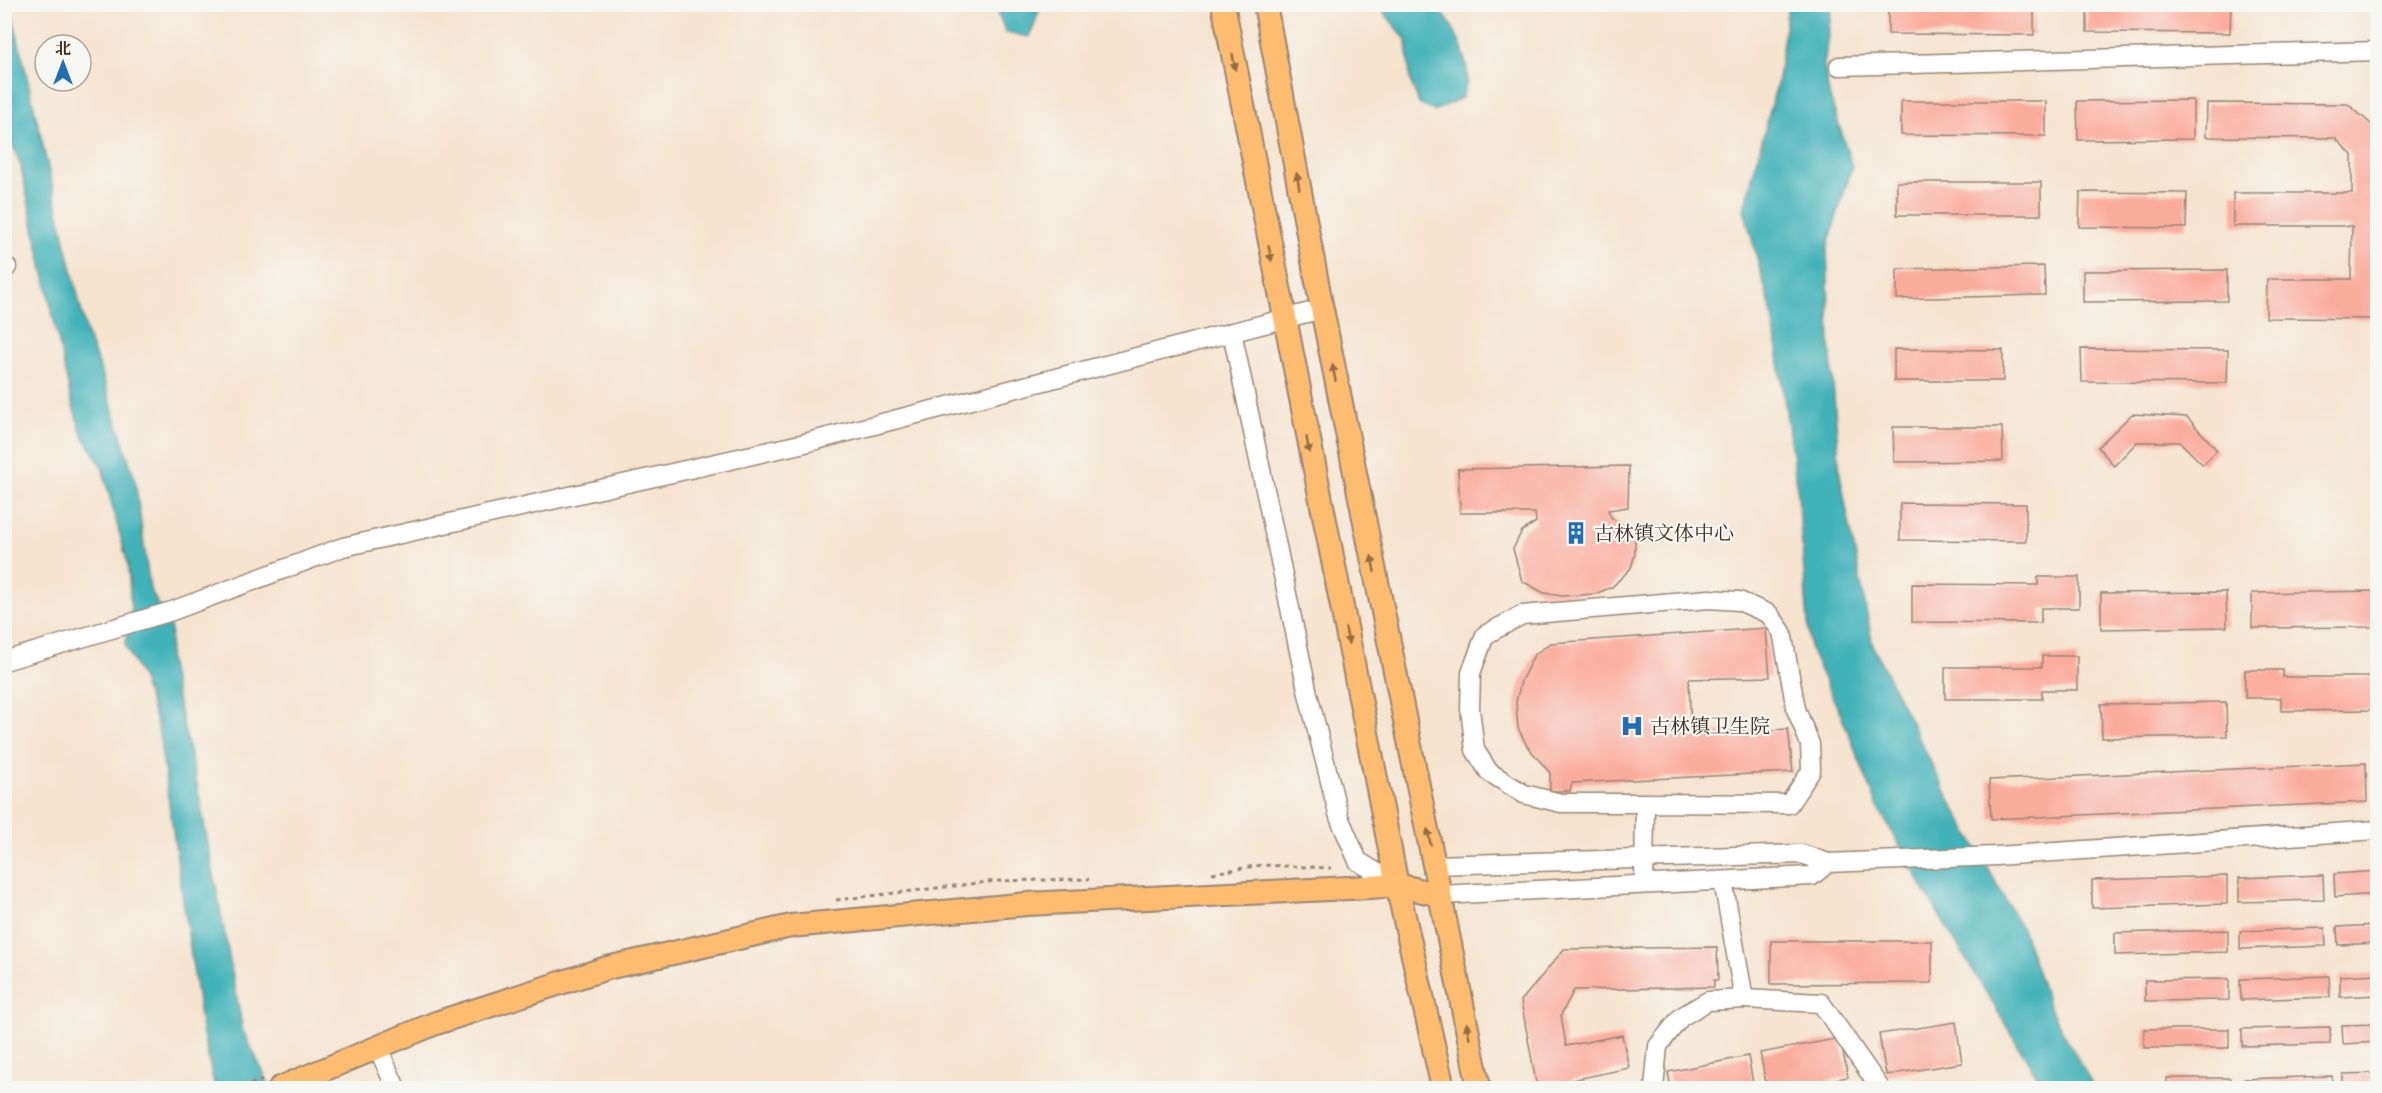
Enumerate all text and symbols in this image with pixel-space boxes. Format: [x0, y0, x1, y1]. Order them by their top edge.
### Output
north arrow [33, 33, 93, 93]
text: 北 [55, 38, 71, 59]
one-way arrow [1230, 53, 1239, 72]
one-way arrow [1293, 172, 1302, 191]
one-way arrow [1266, 244, 1275, 263]
one-way arrow [1329, 363, 1339, 382]
one-way arrow [1304, 435, 1313, 454]
building icon: 古林镇文体中心 [1563, 520, 1589, 546]
place label: 古林镇文体中心 [1594, 520, 1734, 546]
one-way arrow [1368, 554, 1377, 573]
one-way arrow [1343, 627, 1352, 646]
hospital icon: 古林镇卫生院 [1619, 713, 1645, 739]
place label: 古林镇卫生院 [1650, 713, 1770, 739]
one-way arrow [1423, 828, 1433, 847]
one-way arrow [1463, 1021, 1472, 1040]

